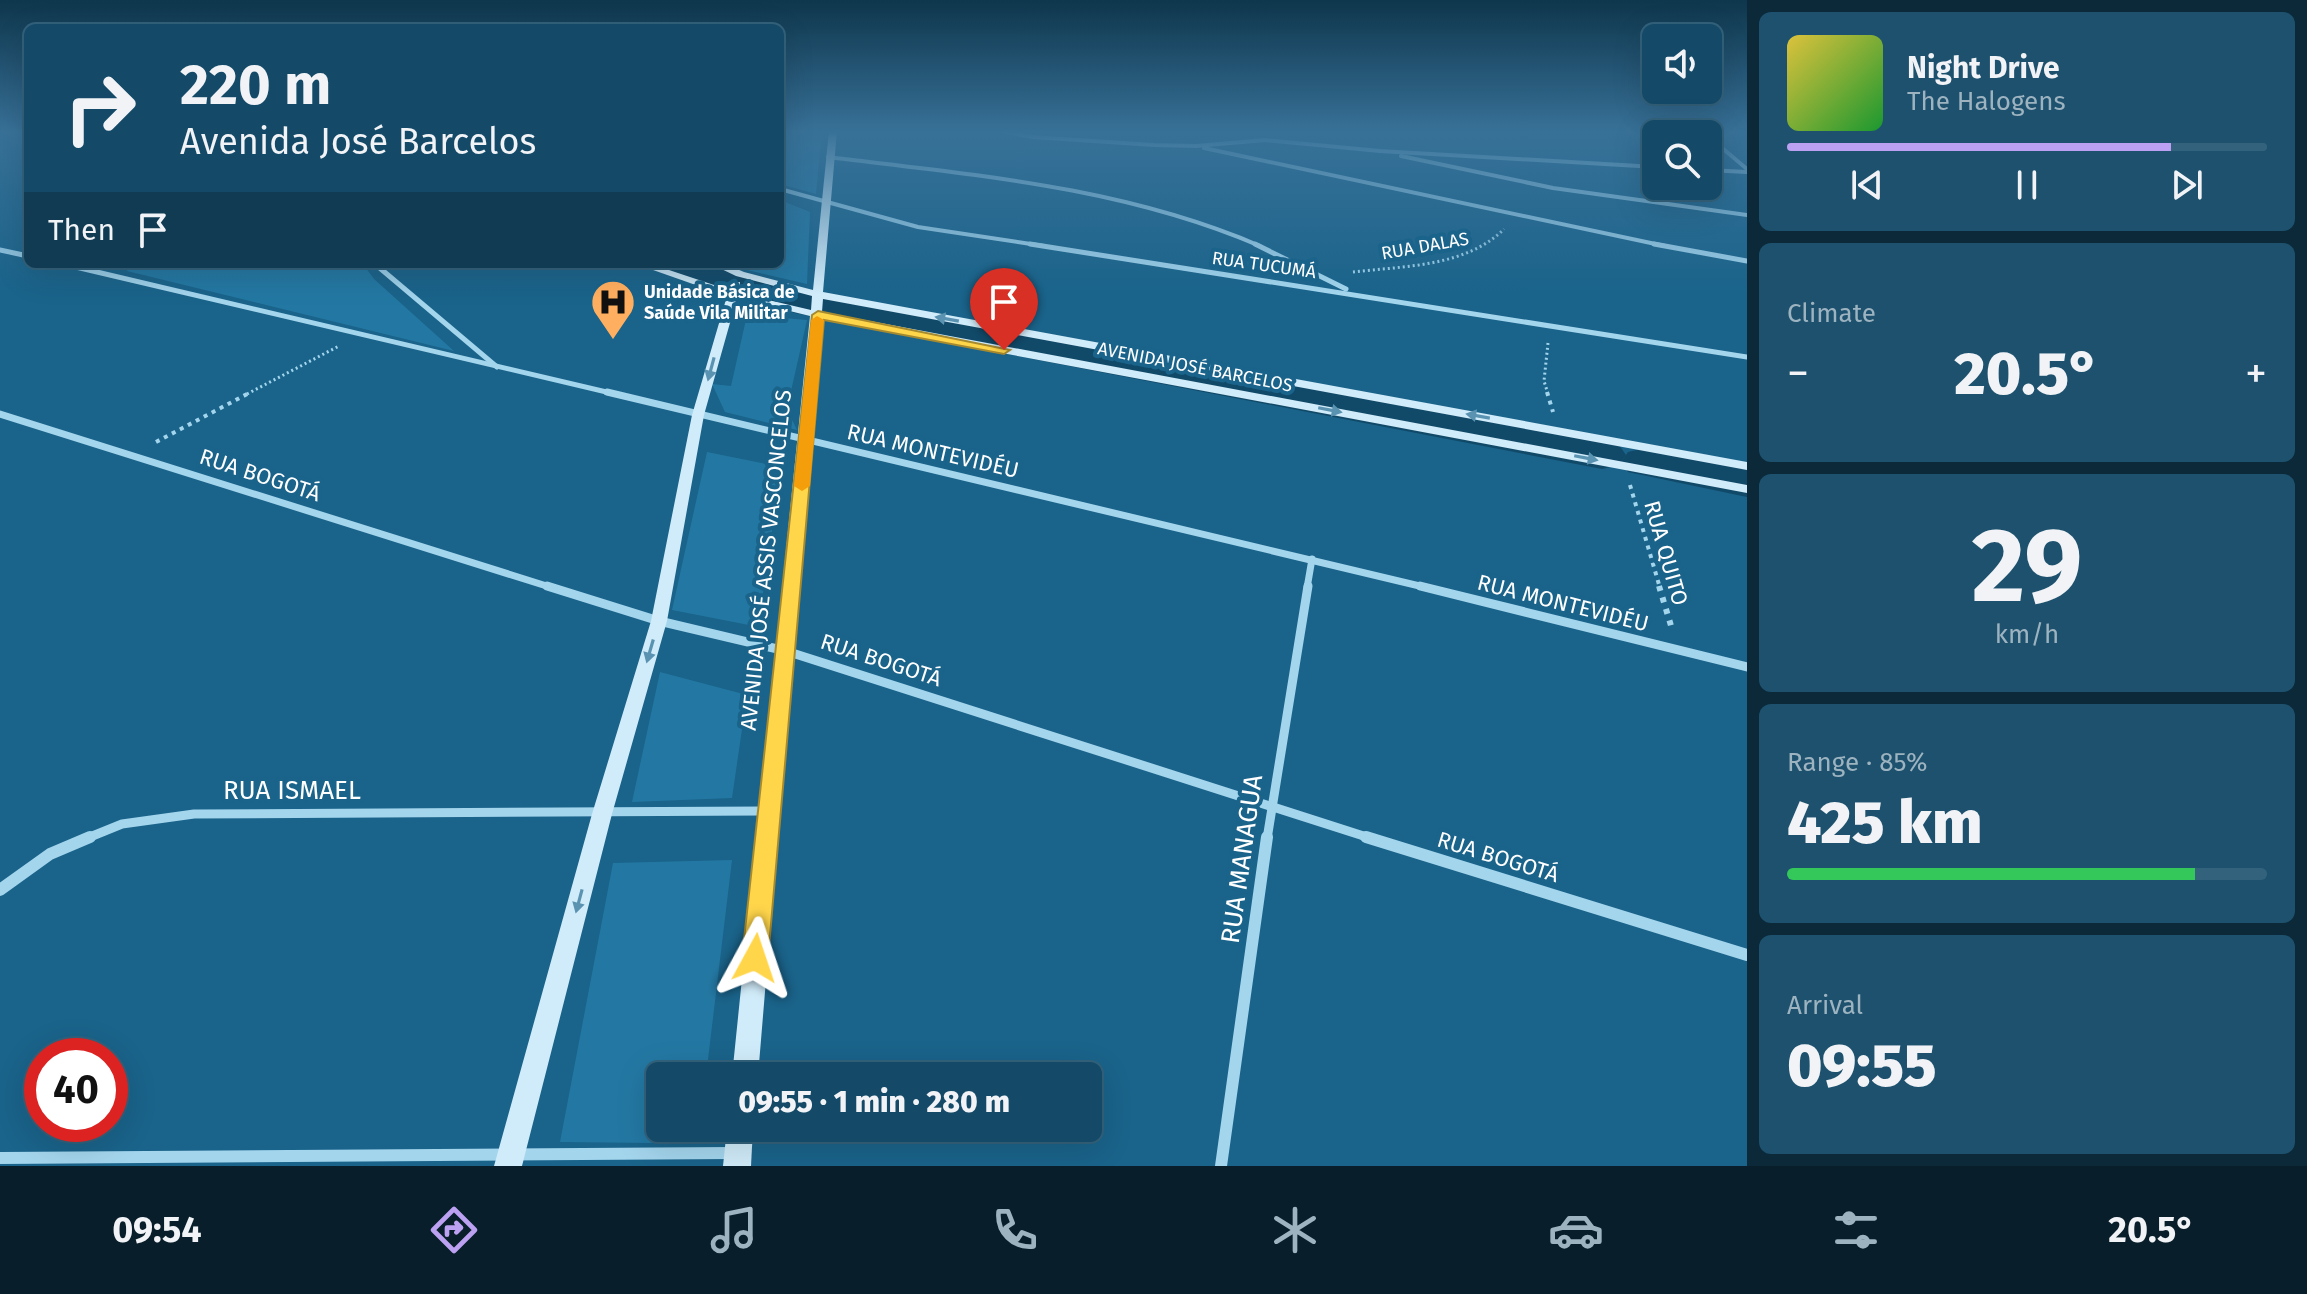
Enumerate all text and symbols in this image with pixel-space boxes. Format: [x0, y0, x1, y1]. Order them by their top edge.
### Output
map controls [1642, 24, 1722, 200]
button: sound [1642, 24, 1722, 104]
text: Night Drive [1907, 50, 2060, 86]
text: 220 m [180, 52, 331, 119]
icon: right [48, 56, 152, 160]
text: The Halogens [1907, 86, 2066, 117]
text: Avenida José Barcelos [180, 120, 536, 164]
button: search [1642, 120, 1722, 200]
icon: previous [1845, 163, 1889, 207]
icon: pause [2005, 163, 2049, 207]
icon: next [2165, 163, 2209, 207]
icon: arrive [131, 208, 175, 252]
text: Then [48, 212, 115, 248]
street label: RUA DALAS [1380, 227, 1471, 265]
street label: RUA TUCUMÁ [1211, 246, 1318, 283]
pin [970, 268, 1038, 350]
hospital icon: Unidade Básica de Saúde Vila Militar [589, 278, 637, 341]
icon: arrive [982, 280, 1026, 324]
place label: Unidade Básica de Saúde Vila Militar [644, 281, 795, 324]
text: Climate [1787, 298, 1876, 329]
one-way arrow [934, 312, 959, 324]
street label: AVENIDA JOSÉ BARCELOS [1096, 336, 1295, 397]
text: 20.5° [1954, 338, 2100, 410]
text: − [1787, 347, 1809, 400]
text: + [2245, 347, 2267, 400]
one-way arrow [704, 358, 717, 382]
street label: AVENIDA JOSÉ ASSIS VASCONCELOS [735, 388, 797, 732]
one-way arrow [1318, 405, 1343, 417]
one-way arrow [1465, 410, 1490, 422]
street label: RUA MONTEVIDÉU [844, 418, 1022, 484]
street label: RUA BOGOTÁ [196, 443, 324, 507]
one-way arrow [1574, 452, 1599, 465]
street label: RUA QUITO [1638, 497, 1694, 609]
text: 29 [1972, 504, 2082, 629]
street label: RUA MONTEVIDÉU [1475, 569, 1651, 637]
text: km/h [1995, 619, 2059, 650]
street label: RUA BOGOTÁ [817, 628, 945, 692]
one-way arrow [643, 639, 656, 663]
text: Range · 85% [1787, 747, 1927, 778]
street label: RUA MANAGUA [1215, 773, 1269, 945]
street label: RUA ISMAEL [223, 775, 361, 806]
text: 425 km [1787, 787, 1982, 859]
street label: RUA BOGOTÁ [1434, 826, 1562, 888]
one-way arrow [572, 889, 585, 913]
position arrow [713, 916, 797, 1000]
text: Arrival [1787, 990, 1863, 1021]
text: 09:55 [1787, 1030, 1936, 1102]
speed limit sign: 40 [24, 1038, 128, 1142]
text: 09:55 · 1 min · 280 m [738, 1084, 1010, 1120]
icon: directions [426, 1202, 482, 1258]
icon: music [706, 1202, 762, 1258]
icon: phone [987, 1202, 1043, 1258]
icon: climate [1267, 1202, 1323, 1258]
icon: car [1548, 1202, 1604, 1258]
icon: filters [1828, 1202, 1884, 1258]
text: 09:54 [112, 1208, 202, 1252]
text: 20.5° [2108, 1208, 2195, 1252]

